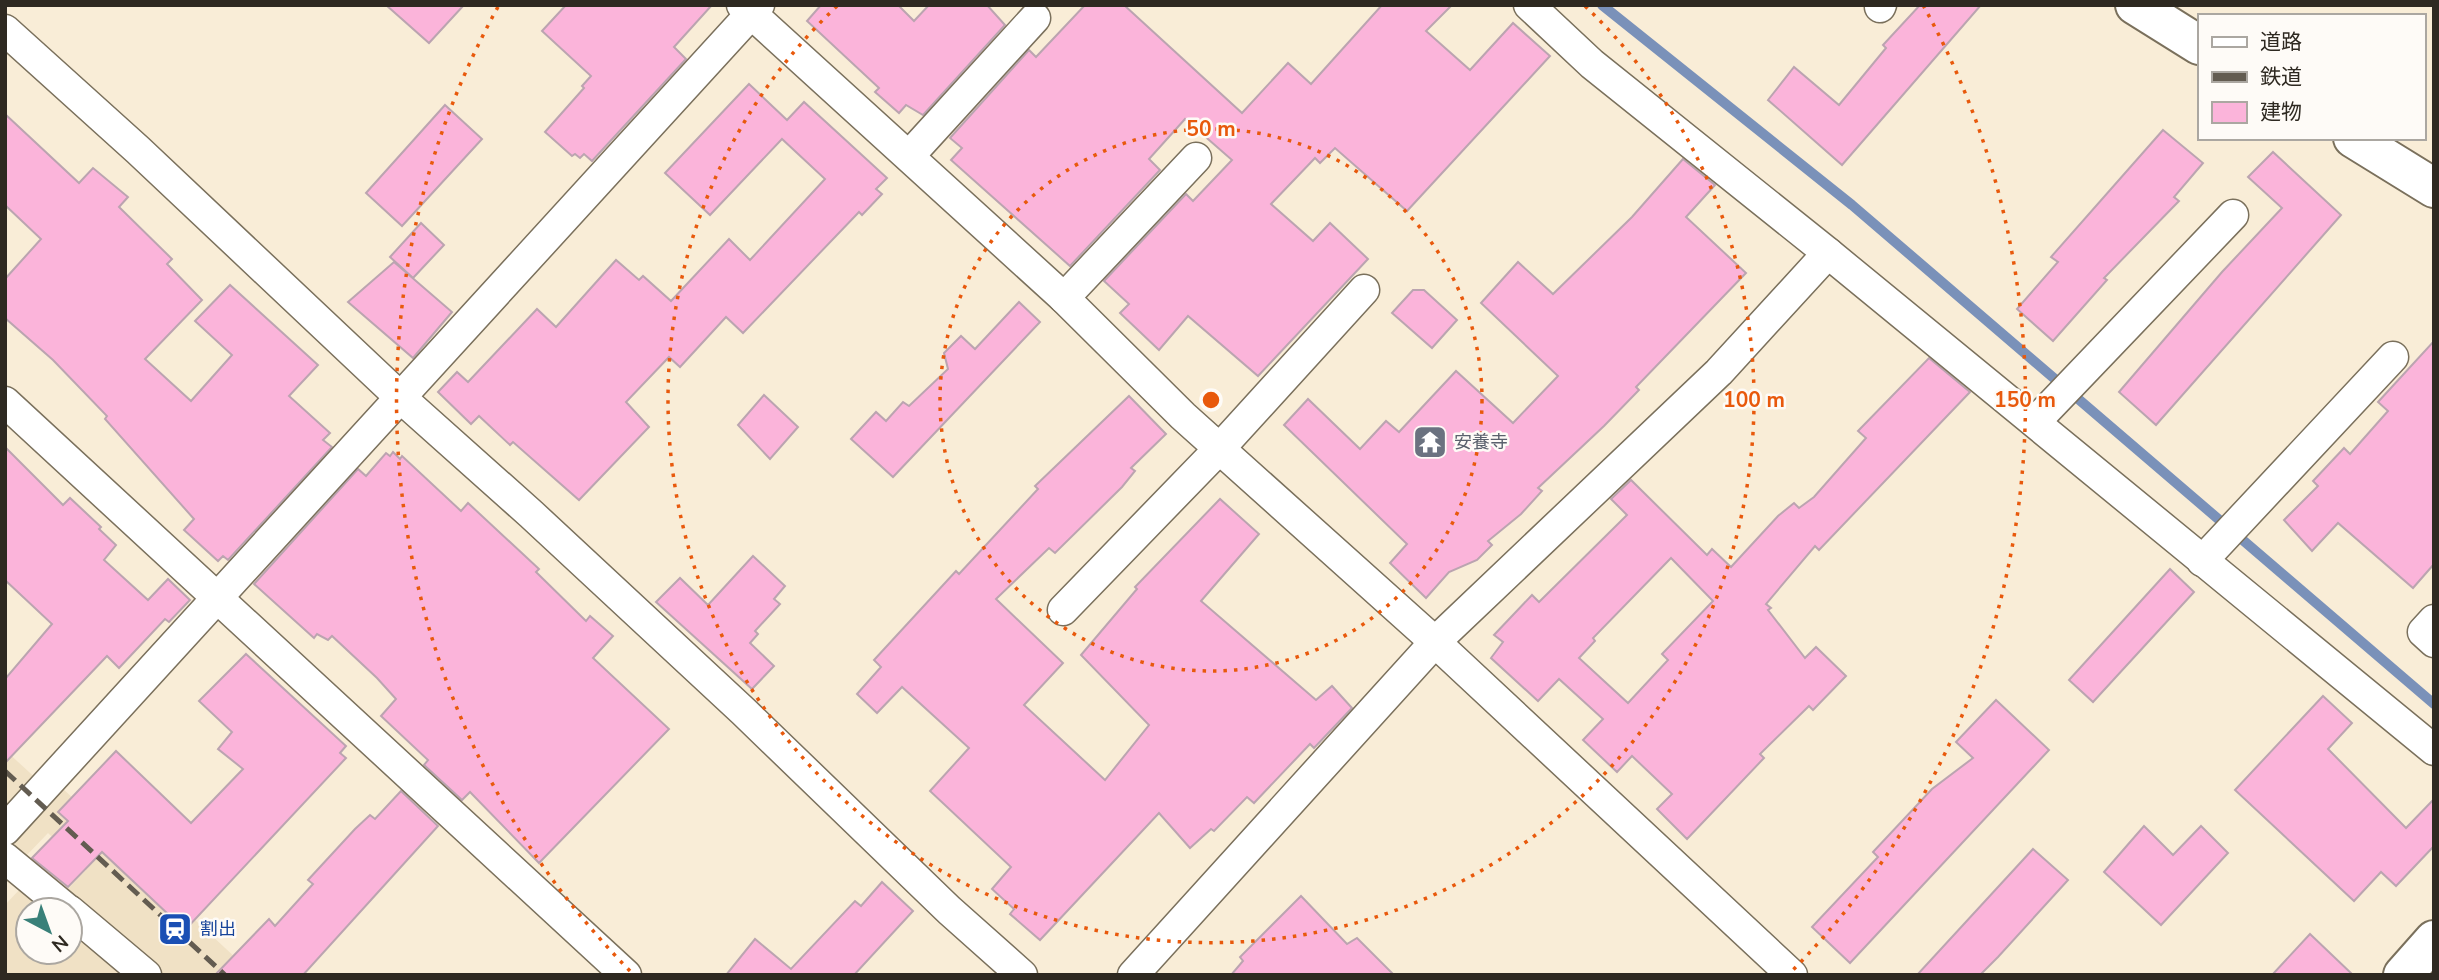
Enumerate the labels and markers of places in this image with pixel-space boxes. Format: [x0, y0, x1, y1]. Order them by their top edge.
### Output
centre of rings [1199, 388, 1223, 412]
temple icon: 安養寺 [1411, 423, 1449, 461]
place label: 安養寺 [1454, 430, 1508, 454]
station icon: 割出 [156, 910, 194, 948]
place label: 割出 [200, 917, 236, 941]

